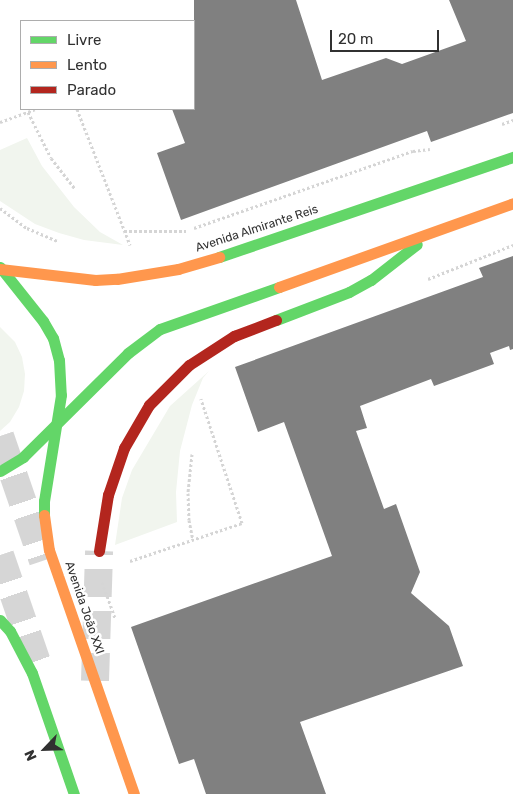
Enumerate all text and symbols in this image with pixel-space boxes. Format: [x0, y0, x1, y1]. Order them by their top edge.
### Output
legend [20, 20, 195, 110]
scale bar [333, 20, 442, 52]
text: 20 m [338, 30, 373, 48]
text: Livre [67, 31, 101, 49]
text: Lento [67, 56, 107, 74]
text: Parado [67, 81, 116, 99]
street label: Avenida Almirante Reis [194, 202, 320, 256]
street label: Avenida João XXI [61, 560, 107, 656]
north arrow [20, 724, 70, 774]
text: N [21, 747, 41, 763]

